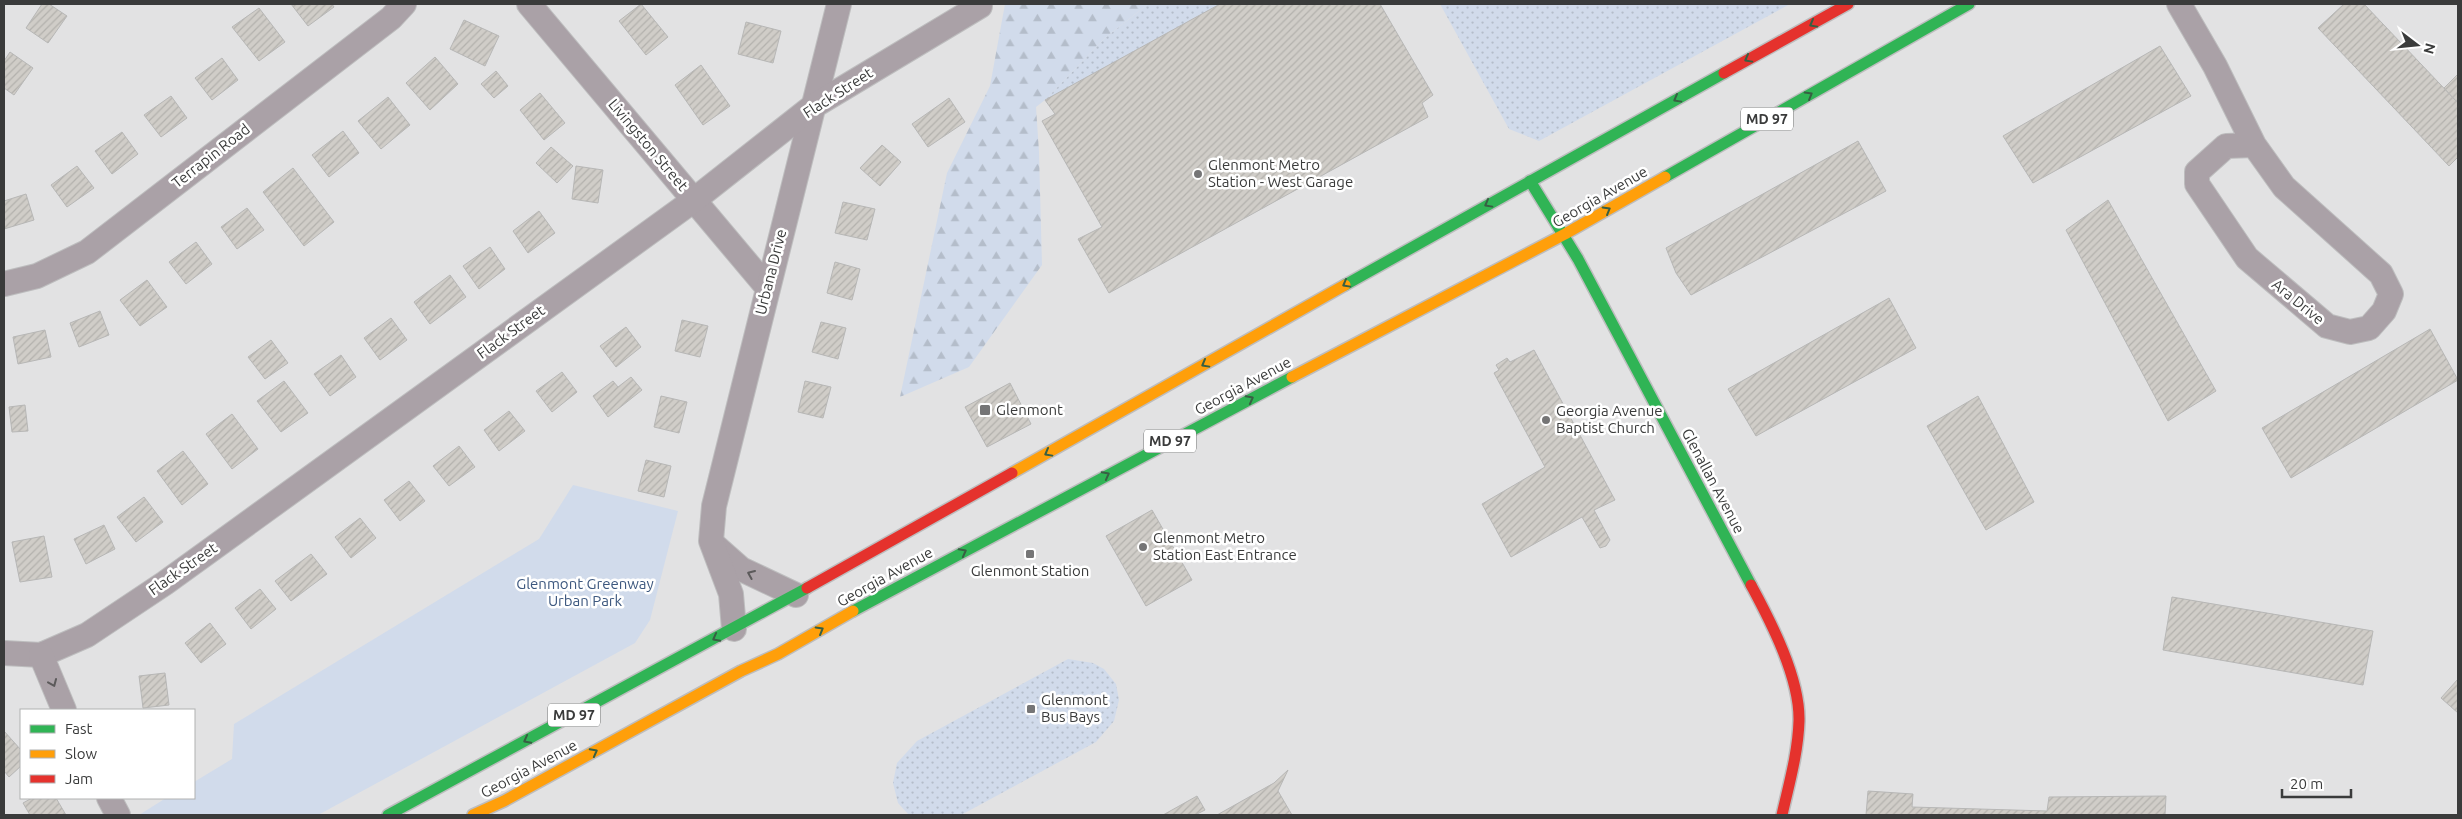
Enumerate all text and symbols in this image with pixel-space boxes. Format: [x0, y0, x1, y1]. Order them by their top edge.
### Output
one-way arrow [1809, 17, 1818, 27]
north arrow [2392, 20, 2442, 70]
text: N [2420, 41, 2439, 56]
one-way arrow [1745, 53, 1754, 63]
street label: Flack Street [800, 64, 876, 121]
one-way arrow [1804, 91, 1813, 101]
one-way arrow [1674, 93, 1683, 103]
street label: Livingston Street [605, 95, 692, 194]
road number: MD 97 [1741, 108, 1793, 130]
street label: Terrapin Road [168, 120, 253, 191]
place label: Glenmont Metro Station - West Garage [1208, 156, 1353, 190]
street label: Georgia Avenue [1549, 163, 1650, 231]
marker: Glenmont Metro Station - West Garage [1192, 168, 1204, 180]
one-way arrow [1484, 198, 1493, 208]
one-way arrow [1602, 207, 1611, 217]
street label: Urbana Drive [752, 227, 789, 316]
street label: Ara Drive [2269, 275, 2328, 328]
one-way arrow [1342, 278, 1351, 288]
street label: Flack Street [474, 301, 548, 362]
street label: Georgia Avenue [1192, 353, 1294, 418]
one-way arrow [1201, 358, 1210, 368]
one-way arrow [1245, 395, 1254, 405]
place label: Glenmont [996, 401, 1063, 418]
place label: Georgia Avenue Baptist Church [1556, 402, 1663, 436]
marker: Glenmont [978, 403, 992, 417]
marker: Georgia Avenue Baptist Church [1540, 414, 1552, 426]
street label: Glenallan Avenue [1679, 425, 1748, 536]
road number: MD 97 [1144, 430, 1196, 452]
one-way arrow [1044, 446, 1053, 456]
one-way arrow [1101, 471, 1110, 481]
place label: Glenmont Metro Station East Entrance [1153, 529, 1297, 563]
street label: Flack Street [145, 539, 220, 598]
marker: Glenmont Metro Station East Entrance [1137, 541, 1149, 553]
street label: Georgia Avenue [834, 543, 936, 610]
one-way arrow [958, 548, 967, 558]
marker: Glenmont Station [1024, 548, 1036, 560]
place label: Glenmont Station [971, 562, 1089, 579]
one-way arrow [748, 570, 756, 580]
park label: Glenmont Greenway Urban Park [516, 575, 654, 609]
one-way arrow [815, 626, 824, 636]
one-way arrow [713, 632, 722, 642]
one-way arrow [46, 678, 57, 687]
place label: Glenmont Bus Bays [1041, 691, 1108, 725]
marker: Glenmont Bus Bays [1025, 703, 1037, 715]
road number: MD 97 [548, 704, 600, 726]
legend [20, 709, 195, 799]
text: Fast [65, 720, 93, 737]
one-way arrow [523, 734, 532, 744]
street label: Georgia Avenue [478, 736, 580, 801]
text: Slow [65, 745, 98, 762]
one-way arrow [589, 748, 598, 758]
scale bar [2282, 766, 2351, 798]
text: Jam [65, 770, 93, 787]
text: 20 m [2290, 775, 2323, 792]

